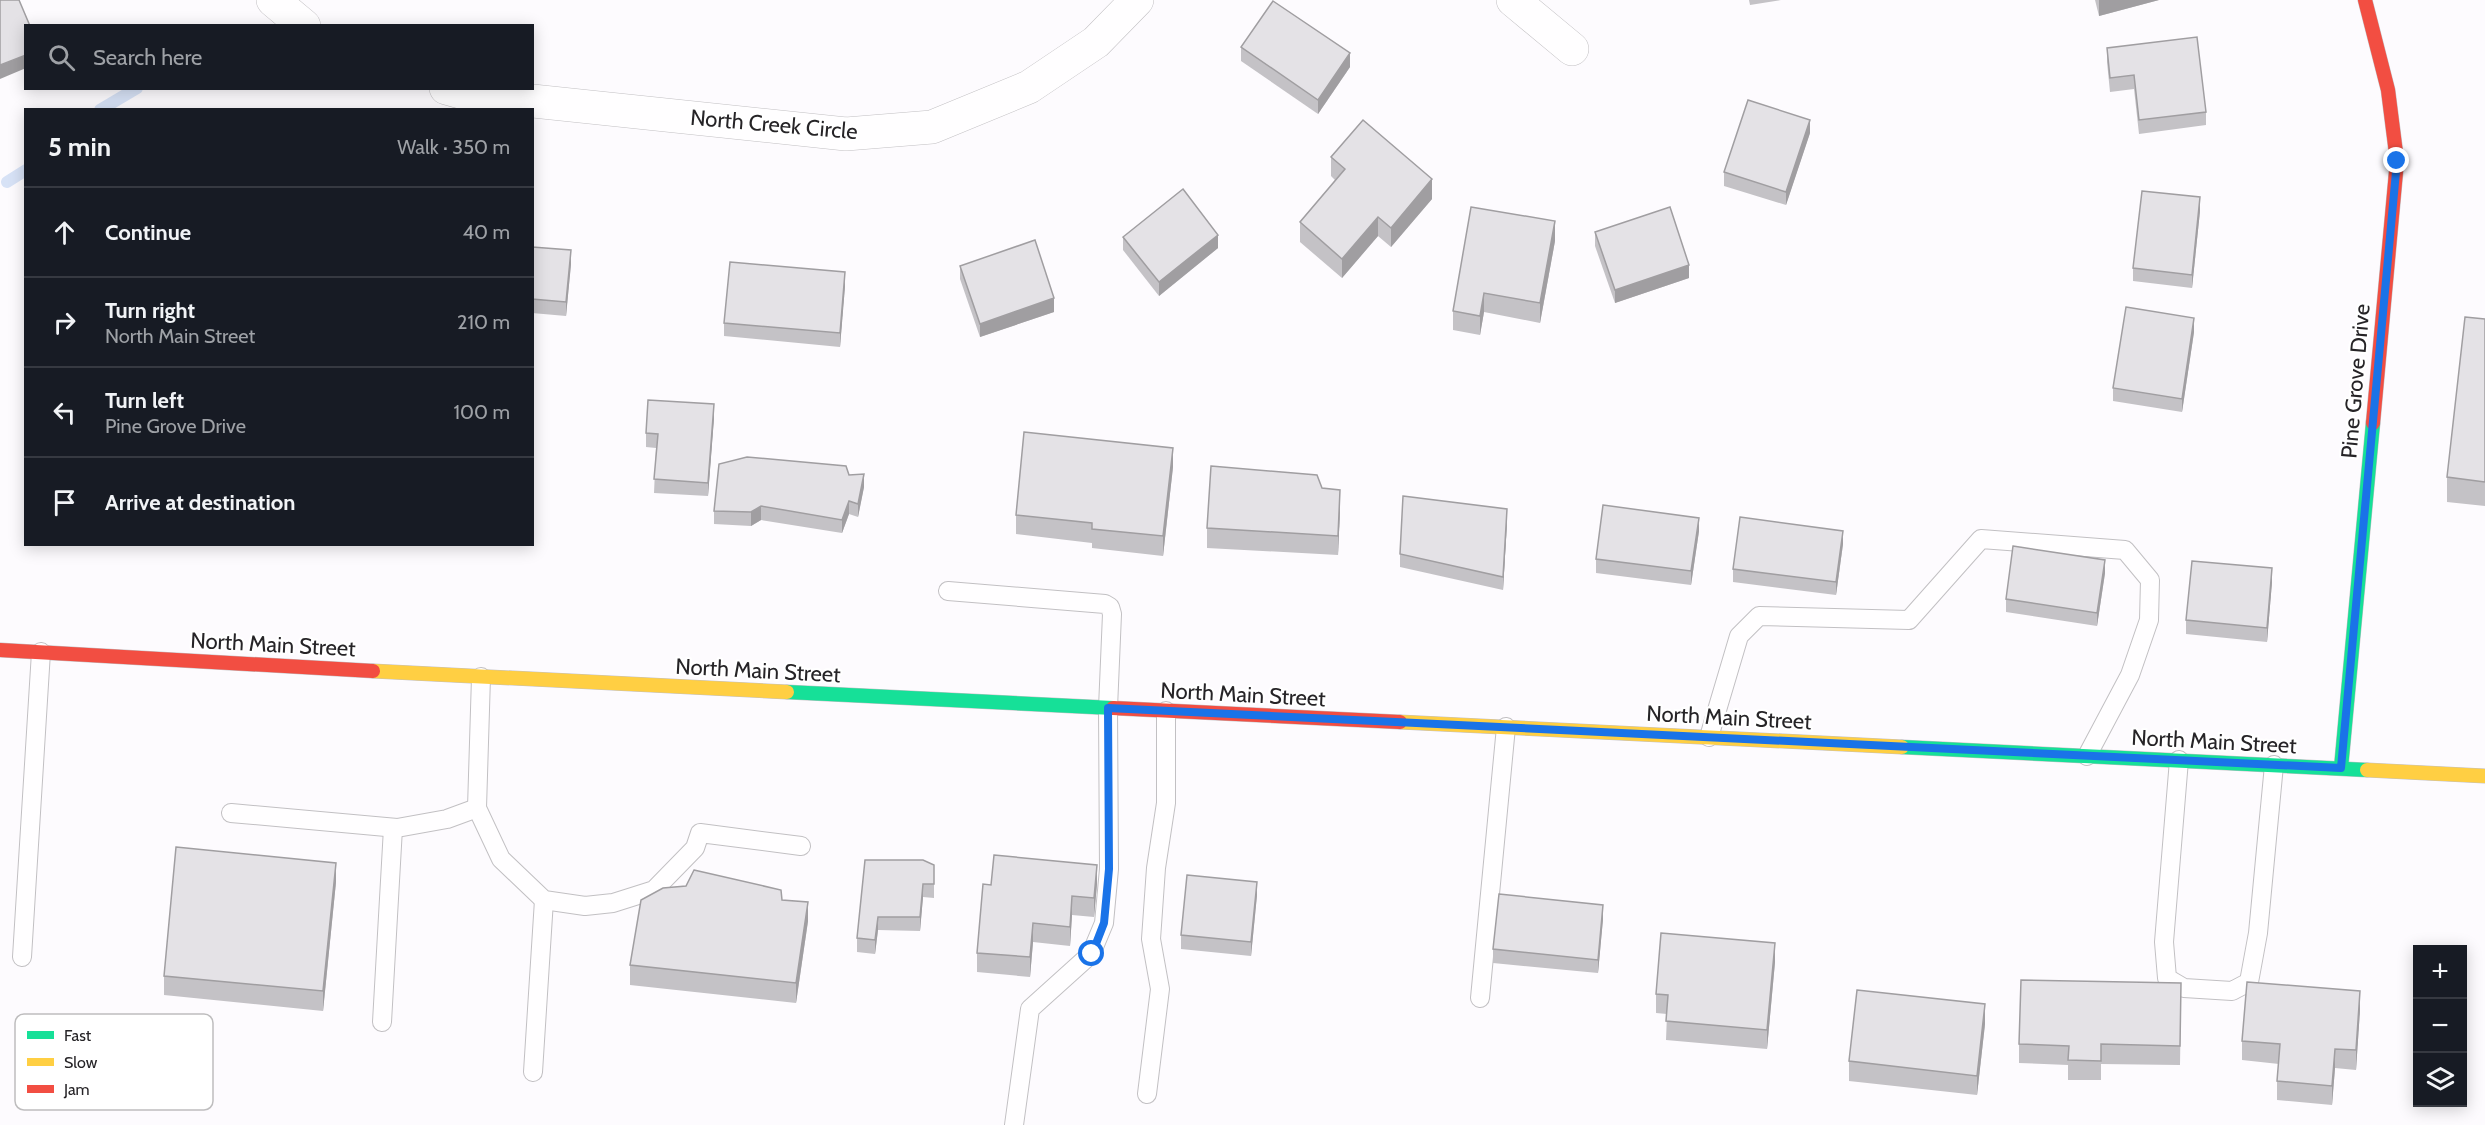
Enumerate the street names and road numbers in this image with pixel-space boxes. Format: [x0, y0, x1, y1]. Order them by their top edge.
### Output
street label: North Creek Circle [689, 104, 859, 145]
street label: Pine Grove Drive [2335, 303, 2376, 459]
street label: North Main Street [190, 627, 357, 662]
street label: North Main Street [675, 653, 842, 688]
street label: North Main Street [1160, 677, 1327, 712]
street label: North Main Street [1646, 700, 1813, 735]
street label: North Main Street [2131, 724, 2298, 759]

